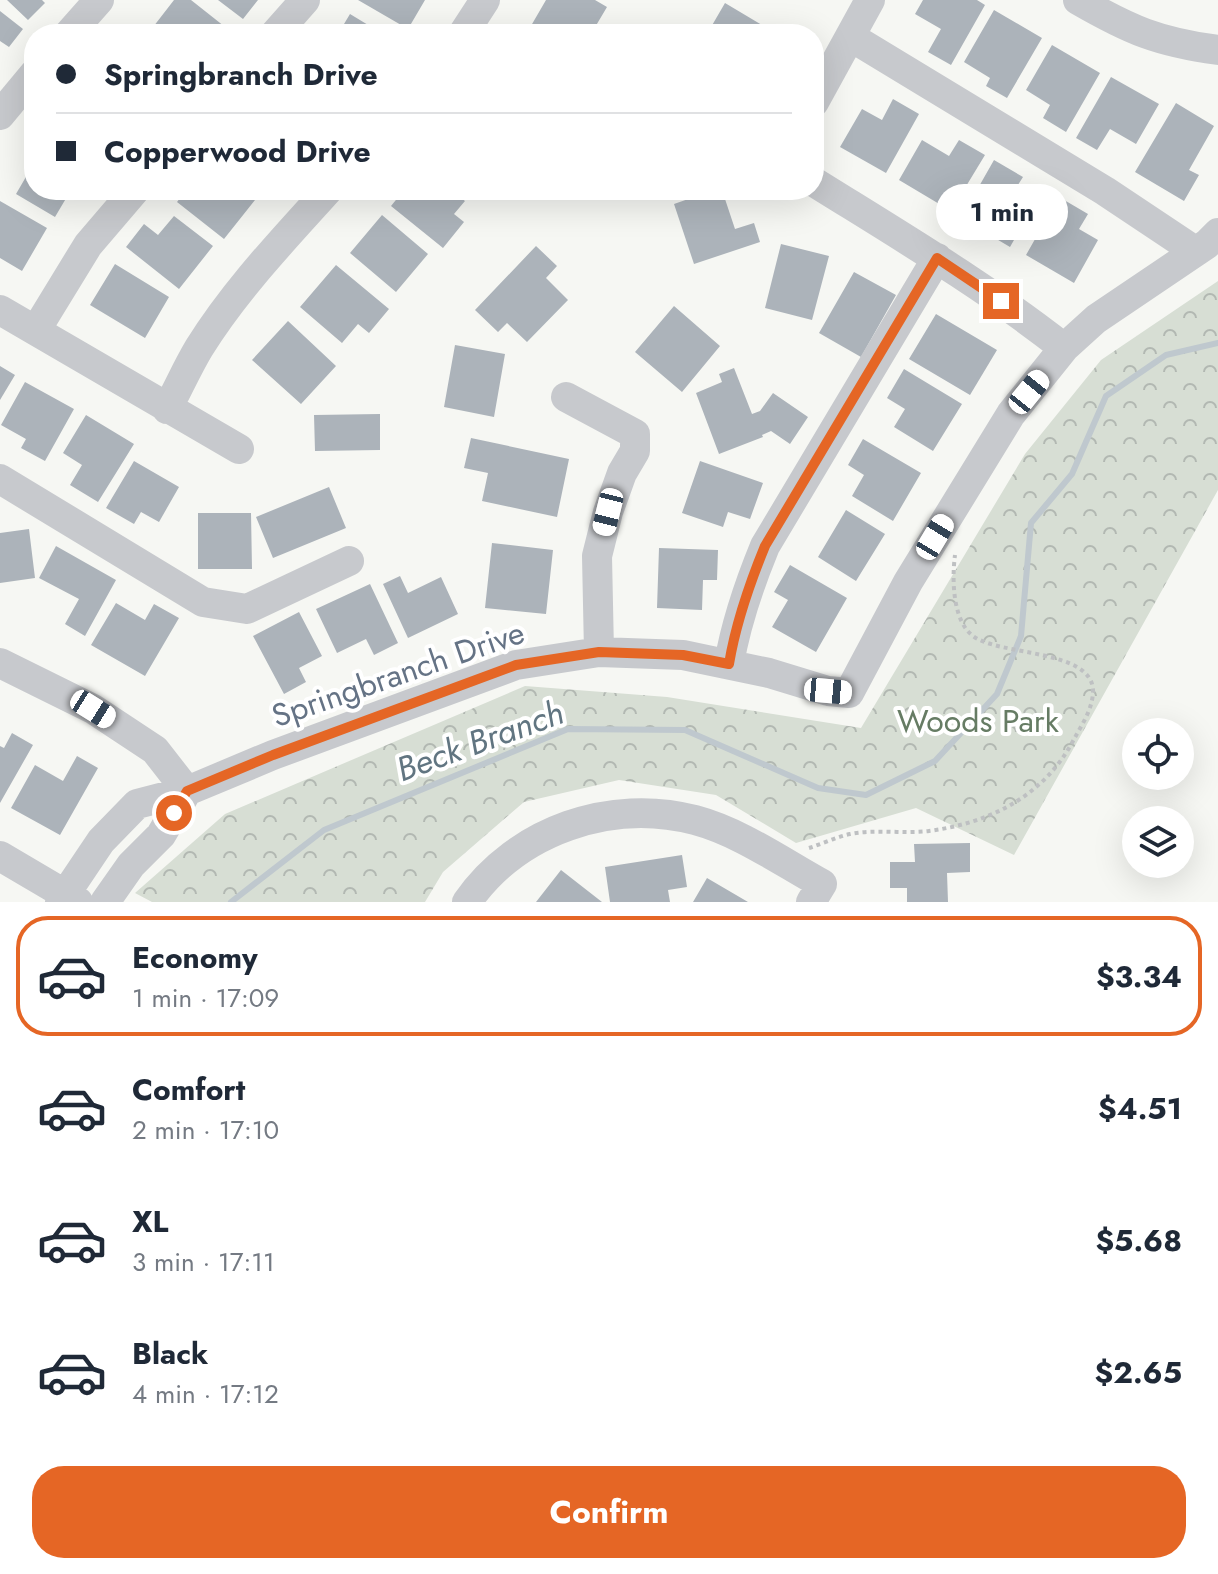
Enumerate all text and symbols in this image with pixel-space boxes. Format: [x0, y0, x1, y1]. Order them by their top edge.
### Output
text: Springbranch Drive [104, 53, 378, 96]
text: Copperwood Drive [104, 130, 371, 173]
callout: 1 min [935, 185, 1067, 241]
text: 1 min [970, 193, 1034, 231]
route end [983, 283, 1019, 319]
car [1005, 366, 1053, 418]
car [591, 486, 625, 538]
car [912, 510, 958, 564]
street label: Springbranch Drive [266, 609, 530, 739]
car [803, 677, 853, 705]
car [66, 686, 120, 732]
water label: Beck Branch [389, 688, 571, 794]
park label: Woods Park [897, 698, 1060, 744]
map controls [1122, 718, 1194, 878]
button: locate [1122, 718, 1194, 790]
route start [156, 795, 192, 831]
button: layers [1122, 806, 1194, 878]
text: Economy [132, 936, 258, 979]
icon: car [36, 940, 108, 1012]
text: $3.34 [1096, 955, 1182, 998]
text: 1 min · 17:09 [132, 979, 279, 1017]
text: Comfort [132, 1068, 245, 1111]
icon: car [36, 1072, 108, 1144]
text: $4.51 [1098, 1087, 1182, 1130]
text: 2 min · 17:10 [132, 1111, 279, 1149]
text: XL [132, 1200, 168, 1243]
icon: car [36, 1204, 108, 1276]
text: $5.68 [1095, 1219, 1182, 1262]
text: 3 min · 17:11 [132, 1243, 275, 1281]
text: Black [132, 1332, 208, 1375]
icon: car [36, 1336, 108, 1408]
text: $2.65 [1095, 1351, 1182, 1394]
text: 4 min · 17:12 [132, 1375, 279, 1413]
button: Confirm [32, 1466, 1186, 1558]

